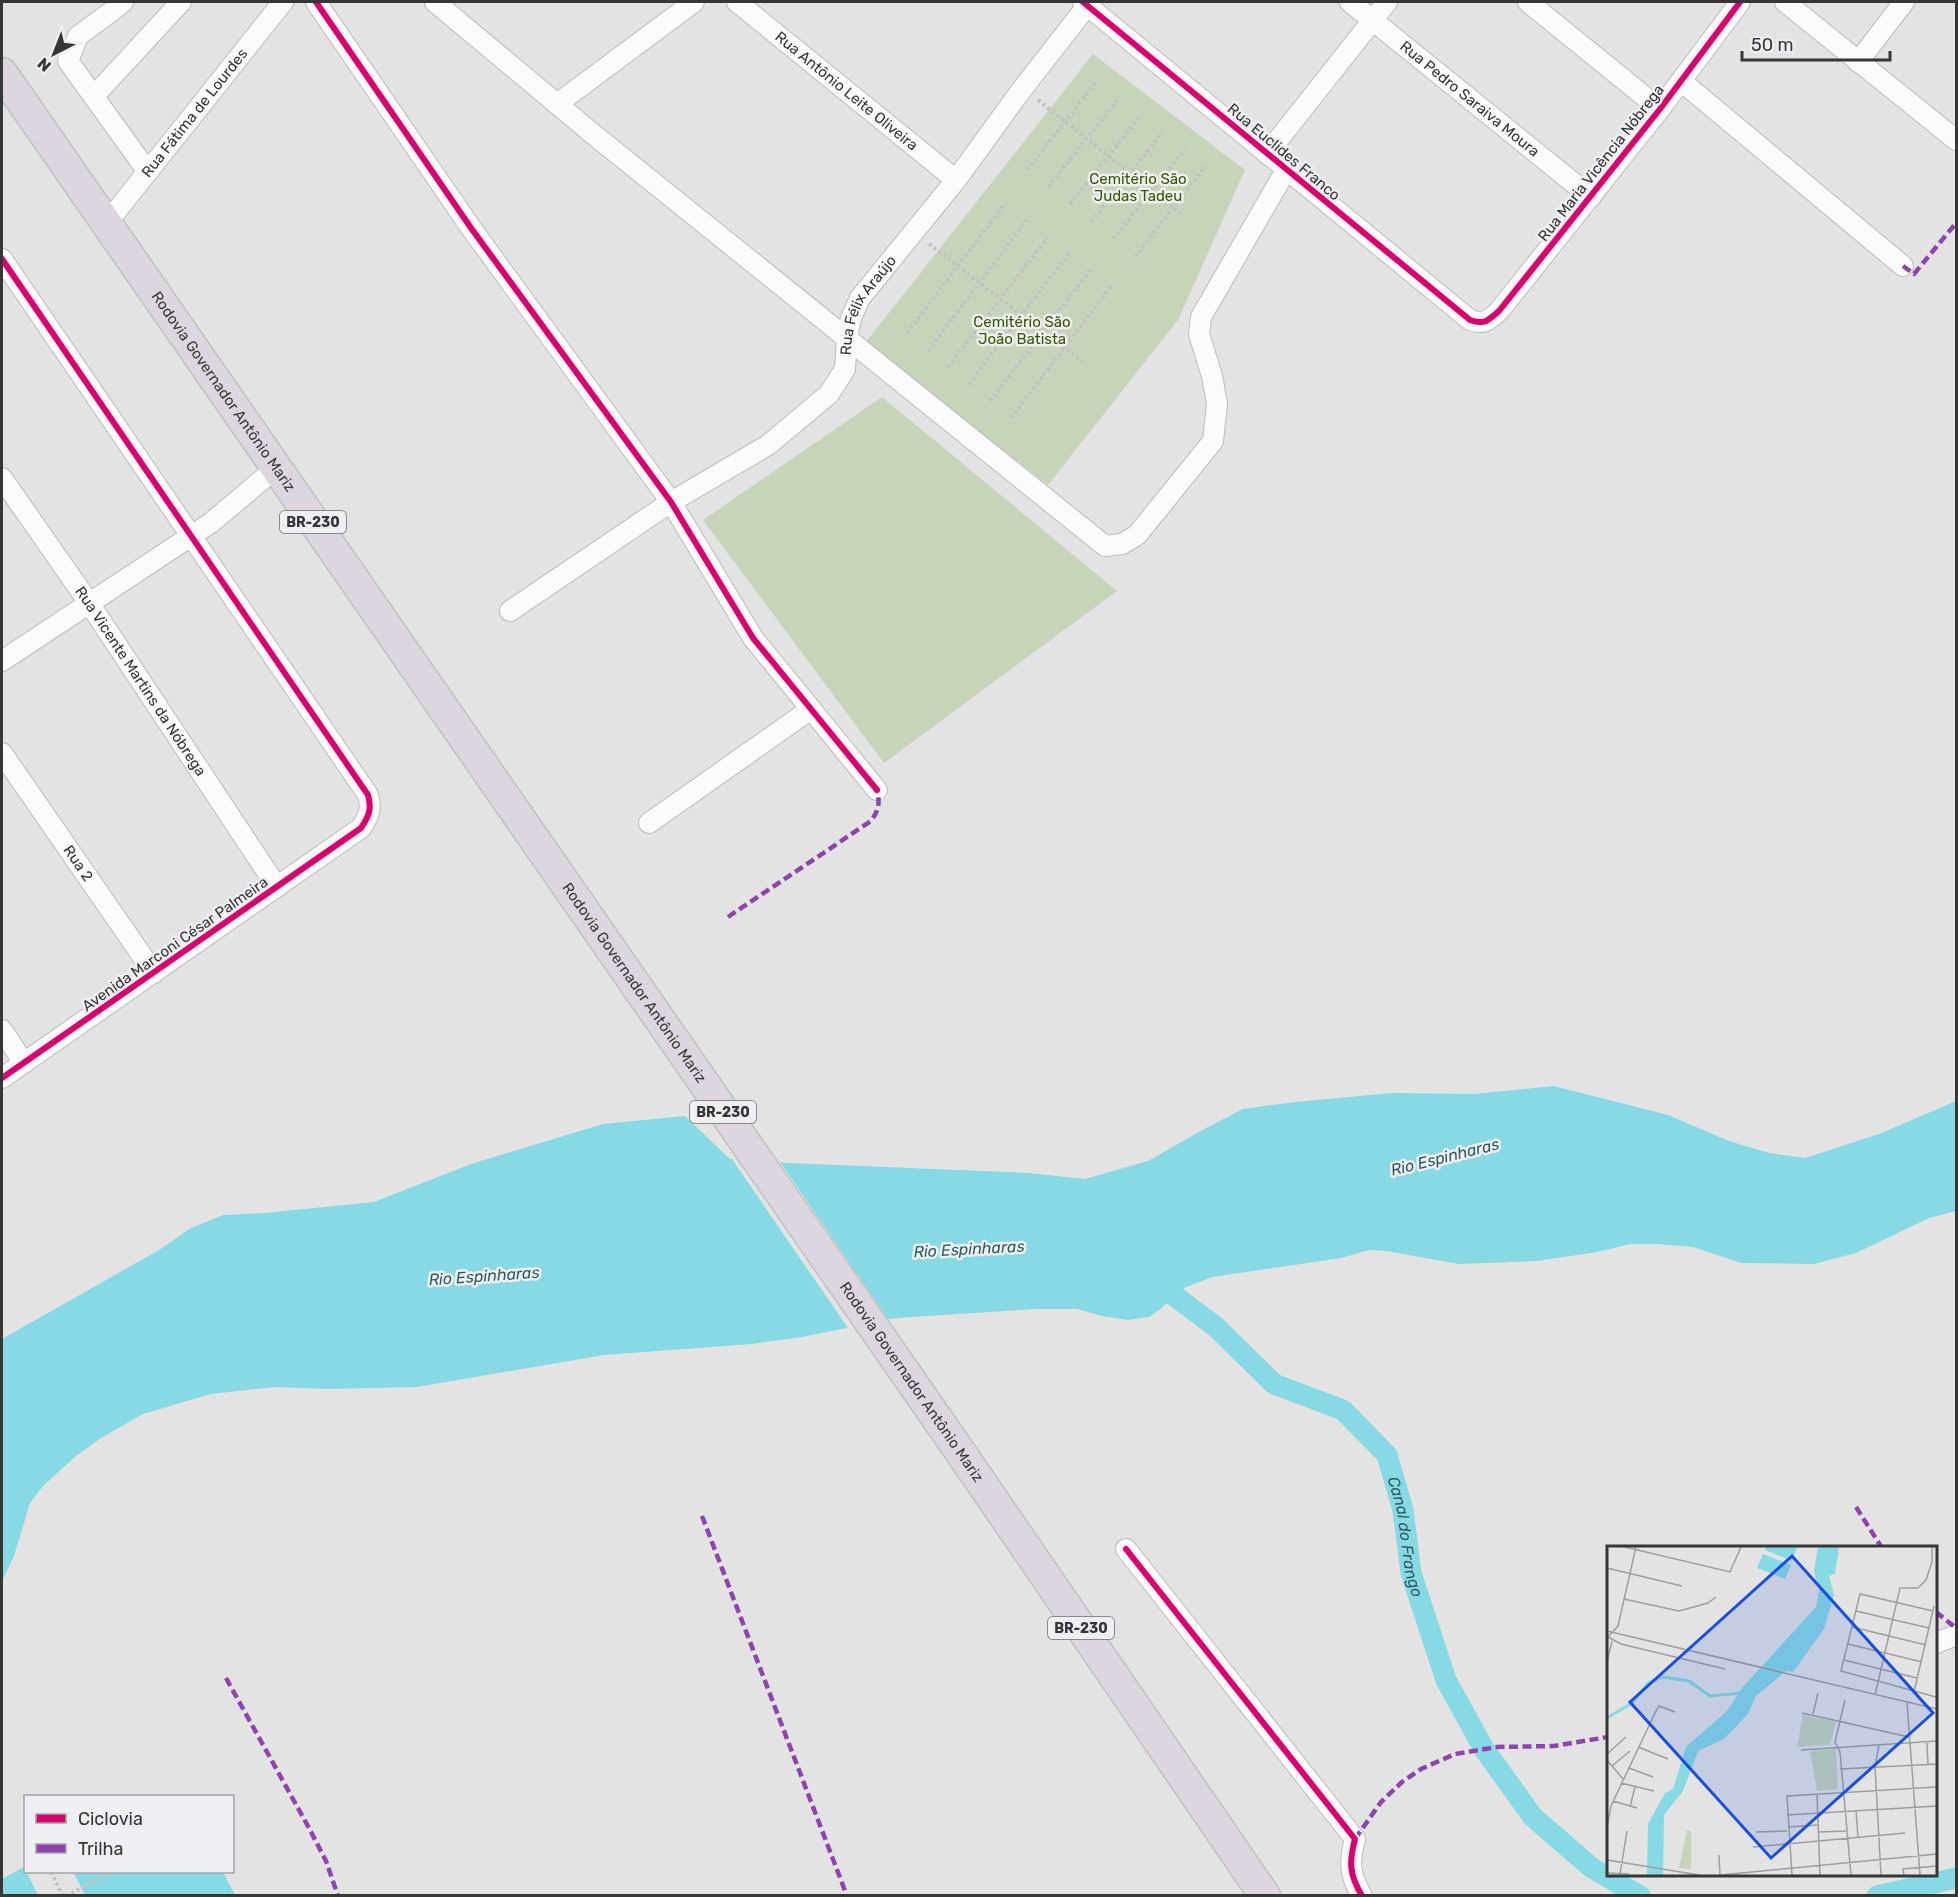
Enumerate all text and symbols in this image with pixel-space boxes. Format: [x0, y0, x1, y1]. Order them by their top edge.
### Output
north arrow [24, 24, 84, 84]
scale bar [1742, 24, 1890, 62]
street label: Rua Antônio Leite Oliveira [771, 28, 921, 154]
text: 50 m [1751, 34, 1794, 56]
street label: Rua Pedro Saraiva Moura [1396, 37, 1543, 161]
street label: Rua Fátima de Lourdes [138, 45, 252, 181]
text: N [34, 54, 55, 76]
street label: Rua Maria Vicência Nóbrega [1534, 81, 1668, 245]
street label: Rua Euclides Franco [1224, 100, 1344, 204]
park label: Cemitério São Judas Tadeu [1089, 170, 1187, 205]
street label: Rua Félix Araújo [837, 252, 900, 356]
street label: Rodovia Governador Antônio Mariz [148, 288, 299, 495]
park label: Cemitério São João Batista [973, 313, 1071, 348]
road number: BR-230 [280, 511, 346, 533]
street label: Rua Vicente Martins da Nóbrega [71, 583, 210, 779]
street label: Rua 2 [59, 842, 97, 885]
street label: Avenida Marconi César Palmeira [79, 873, 271, 1015]
street label: Rodovia Governador Antônio Mariz [559, 879, 710, 1087]
road number: BR-230 [690, 1101, 756, 1123]
water label: Rio Espinharas [1389, 1134, 1501, 1180]
water label: Rio Espinharas [913, 1237, 1025, 1261]
water label: Rio Espinharas [428, 1263, 540, 1289]
street label: Rodovia Governador Antônio Mariz [836, 1278, 987, 1486]
water label: Canal do Frango [1384, 1474, 1428, 1599]
inset map [1607, 1546, 1937, 1876]
road number: BR-230 [1048, 1617, 1114, 1639]
legend [24, 1795, 234, 1873]
text: Ciclovia [78, 1808, 143, 1830]
text: Trilha [78, 1838, 123, 1860]

